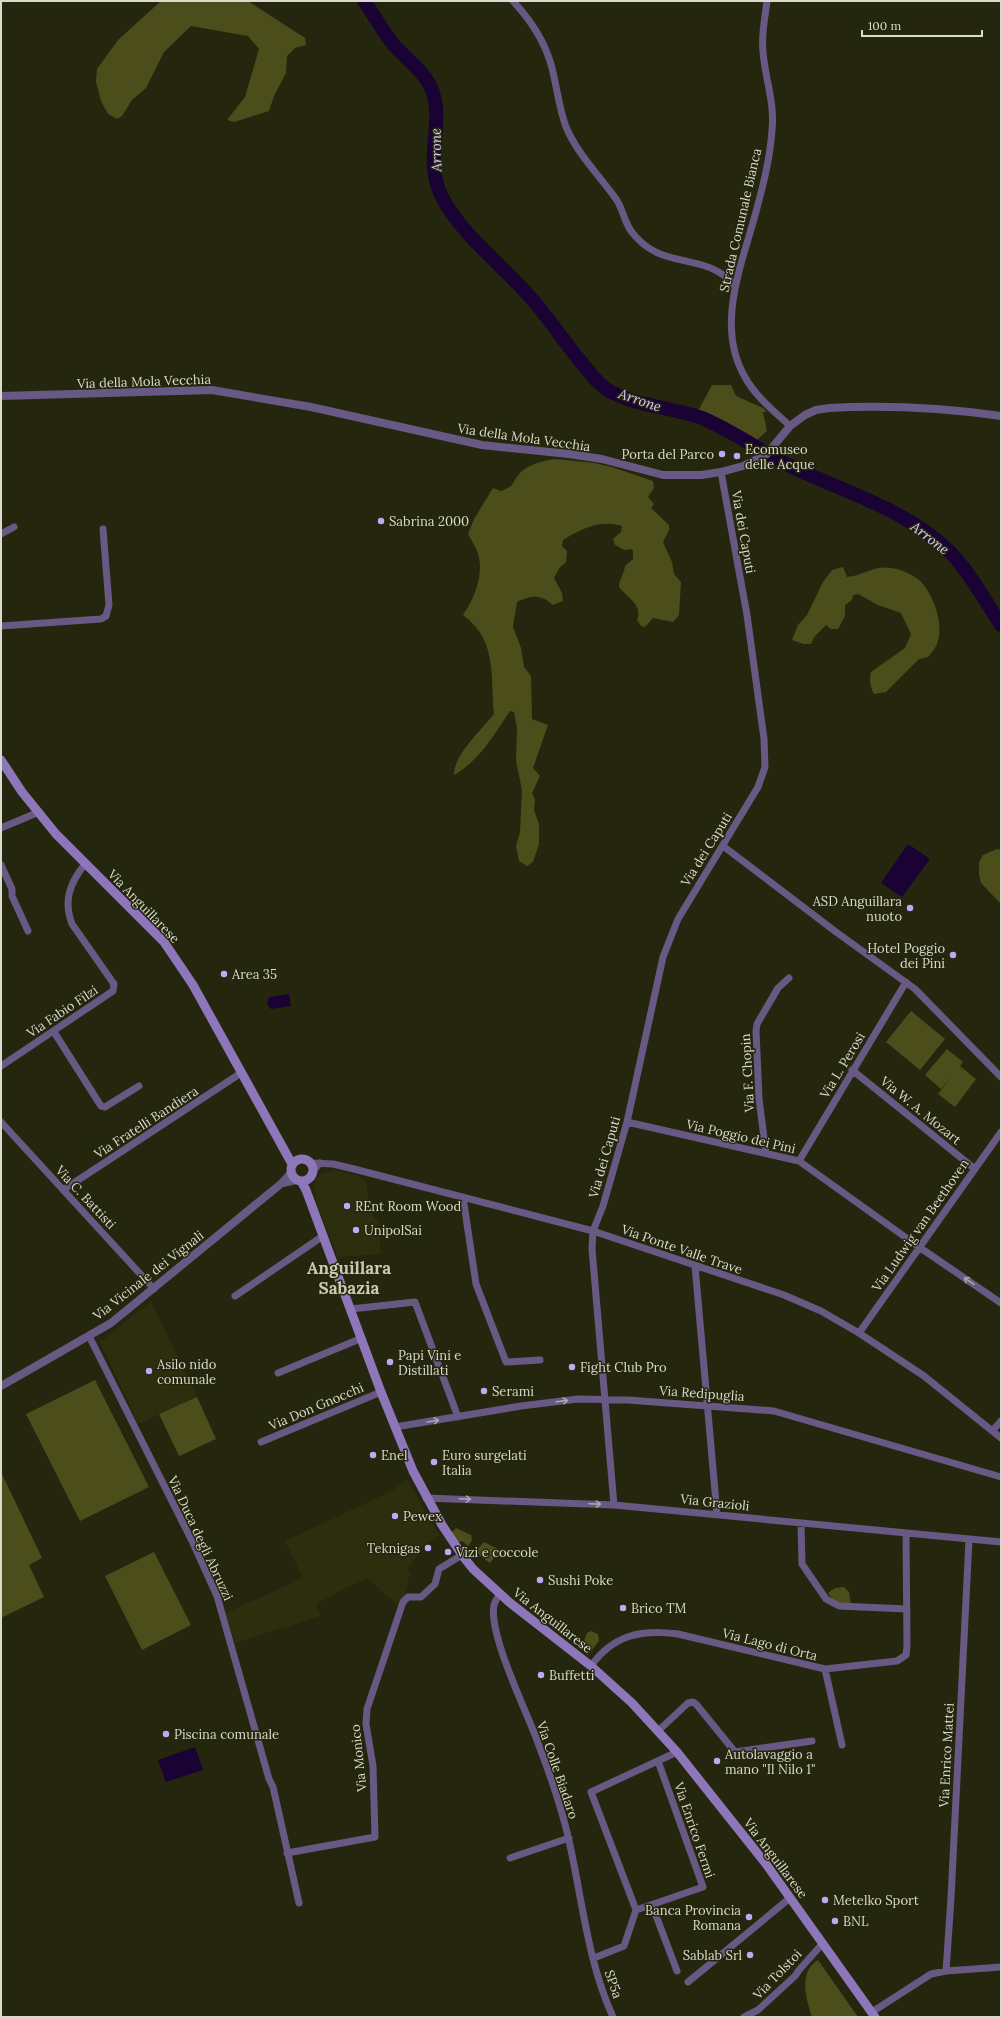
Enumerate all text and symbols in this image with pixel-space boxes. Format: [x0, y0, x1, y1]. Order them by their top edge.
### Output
scale bar [862, 12, 982, 38]
text: 100 m [868, 18, 901, 33]
water label: Arrone [427, 128, 445, 173]
street label: Strada Comunale Bianca [716, 146, 765, 294]
street label: Via della Mola Vecchia [76, 371, 212, 392]
water label: Arrone [615, 384, 664, 416]
street label: Via della Mola Vecchia [455, 420, 592, 455]
place label: Ecomuseo delle Acque [745, 441, 815, 473]
place label: Porta del Parco [622, 446, 714, 463]
marker: Porta del Parco [717, 449, 727, 459]
marker: Ecomuseo delle Acque [732, 451, 742, 461]
street label: Via dei Caputi [728, 488, 759, 575]
place label: Sabrina 2000 [389, 513, 469, 530]
marker: Sabrina 2000 [376, 516, 386, 526]
water label: Arrone [906, 517, 953, 559]
street label: Via dei Caputi [676, 809, 736, 890]
street label: Via Anguillarese [103, 865, 183, 947]
place label: ASD Anguillara nuoto [812, 893, 902, 925]
marker: ASD Anguillara nuoto [905, 903, 915, 913]
place label: Hotel Poggio dei Pini [867, 940, 945, 972]
marker: Hotel Poggio dei Pini [948, 950, 958, 960]
place label: Area 35 [231, 966, 277, 983]
marker: Area 35 [219, 969, 229, 979]
street label: Via Fabio Filzi [23, 981, 101, 1042]
street label: Via L. Perosi [816, 1029, 869, 1102]
street label: Via F. Chopin [737, 1033, 758, 1114]
street label: Via W. A. Mozart [876, 1072, 965, 1148]
street label: Via Fratelli Bandiera [90, 1082, 202, 1163]
street label: Via dei Caputi [584, 1114, 624, 1201]
street label: Via Poggio dei Pini [684, 1115, 798, 1157]
street label: Via Ludwig van Beethoven [868, 1156, 973, 1296]
street label: Via C. Battisti [51, 1161, 120, 1233]
place label: REnt Room Wood [355, 1198, 461, 1215]
marker: REnt Room Wood [342, 1201, 352, 1211]
street label: Via Ponte Valle Trave [618, 1220, 745, 1278]
place label: UnipolSai [364, 1222, 422, 1239]
marker: UnipolSai [351, 1225, 361, 1235]
street label: Via Vicinale dei Vignali [89, 1227, 207, 1325]
district label: Anguillara Sabazia [307, 1257, 391, 1299]
one-way arrow [964, 1277, 975, 1285]
place label: Papi Vini e Distillati [398, 1347, 461, 1379]
place label: Asilo nido comunale [156, 1356, 217, 1388]
marker: Papi Vini e Distillati [385, 1357, 395, 1367]
place label: Fight Club Pro [580, 1359, 667, 1376]
marker: Fight Club Pro [567, 1362, 577, 1372]
marker: Asilo nido comunale [144, 1366, 154, 1376]
street label: Via Don Gnocchi [265, 1379, 366, 1434]
street label: Via Redipuglia [658, 1382, 745, 1405]
place label: Serami [492, 1383, 534, 1400]
marker: Serami [479, 1386, 489, 1396]
one-way arrow [555, 1397, 568, 1405]
one-way arrow [426, 1417, 439, 1425]
place label: Enel [381, 1447, 408, 1464]
place label: Euro surgelati Italia [442, 1447, 527, 1479]
marker: Enel [368, 1450, 378, 1460]
marker: Euro surgelati Italia [429, 1457, 439, 1467]
street label: Via Duca degli Abruzzi [164, 1472, 237, 1603]
street label: Via Grazioli [679, 1490, 751, 1515]
one-way arrow [458, 1496, 471, 1503]
one-way arrow [588, 1501, 601, 1508]
place label: Pewex [403, 1508, 442, 1525]
marker: Pewex [390, 1511, 400, 1521]
place label: Teknigas [367, 1540, 420, 1557]
marker: Teknigas [423, 1543, 433, 1553]
place label: Vizi e coccole [455, 1544, 538, 1561]
marker: Vizi e coccole [443, 1547, 453, 1557]
place label: Sushi Poke [548, 1572, 613, 1589]
marker: Sushi Poke [535, 1575, 545, 1585]
street label: Via Anguillarese [509, 1583, 596, 1657]
place label: Brico TM [631, 1600, 686, 1617]
marker: Brico TM [618, 1603, 628, 1613]
street label: Via Lago di Orta [720, 1624, 819, 1665]
place label: Buffetti [549, 1667, 595, 1684]
marker: Buffetti [536, 1670, 546, 1680]
street label: Via Enrico Mattei [935, 1702, 958, 1809]
street label: Via Colle Biadaro [533, 1718, 582, 1822]
street label: Via Monico [346, 1723, 371, 1793]
place label: Piscina comunale [174, 1726, 279, 1743]
marker: Piscina comunale [161, 1729, 171, 1739]
place label: Autolavaggio a mano "Il Nilo 1" [724, 1746, 815, 1778]
marker: Autolavaggio a mano "Il Nilo 1" [712, 1756, 722, 1766]
street label: Via Enrico Fermi [670, 1779, 719, 1881]
street label: Via Anguillarese [739, 1814, 811, 1902]
place label: Metelko Sport [833, 1892, 919, 1909]
marker: Metelko Sport [820, 1895, 830, 1905]
place label: Banca Provincia Romana [645, 1902, 741, 1934]
marker: Banca Provincia Romana [744, 1912, 754, 1922]
place label: BNL [843, 1913, 869, 1930]
marker: BNL [830, 1916, 840, 1926]
street label: Via Tolstoi [749, 1945, 806, 2004]
place label: Sablab Srl [683, 1947, 742, 1964]
marker: Sablab Srl [745, 1950, 755, 1960]
street label: SP5a [601, 1968, 626, 2001]

